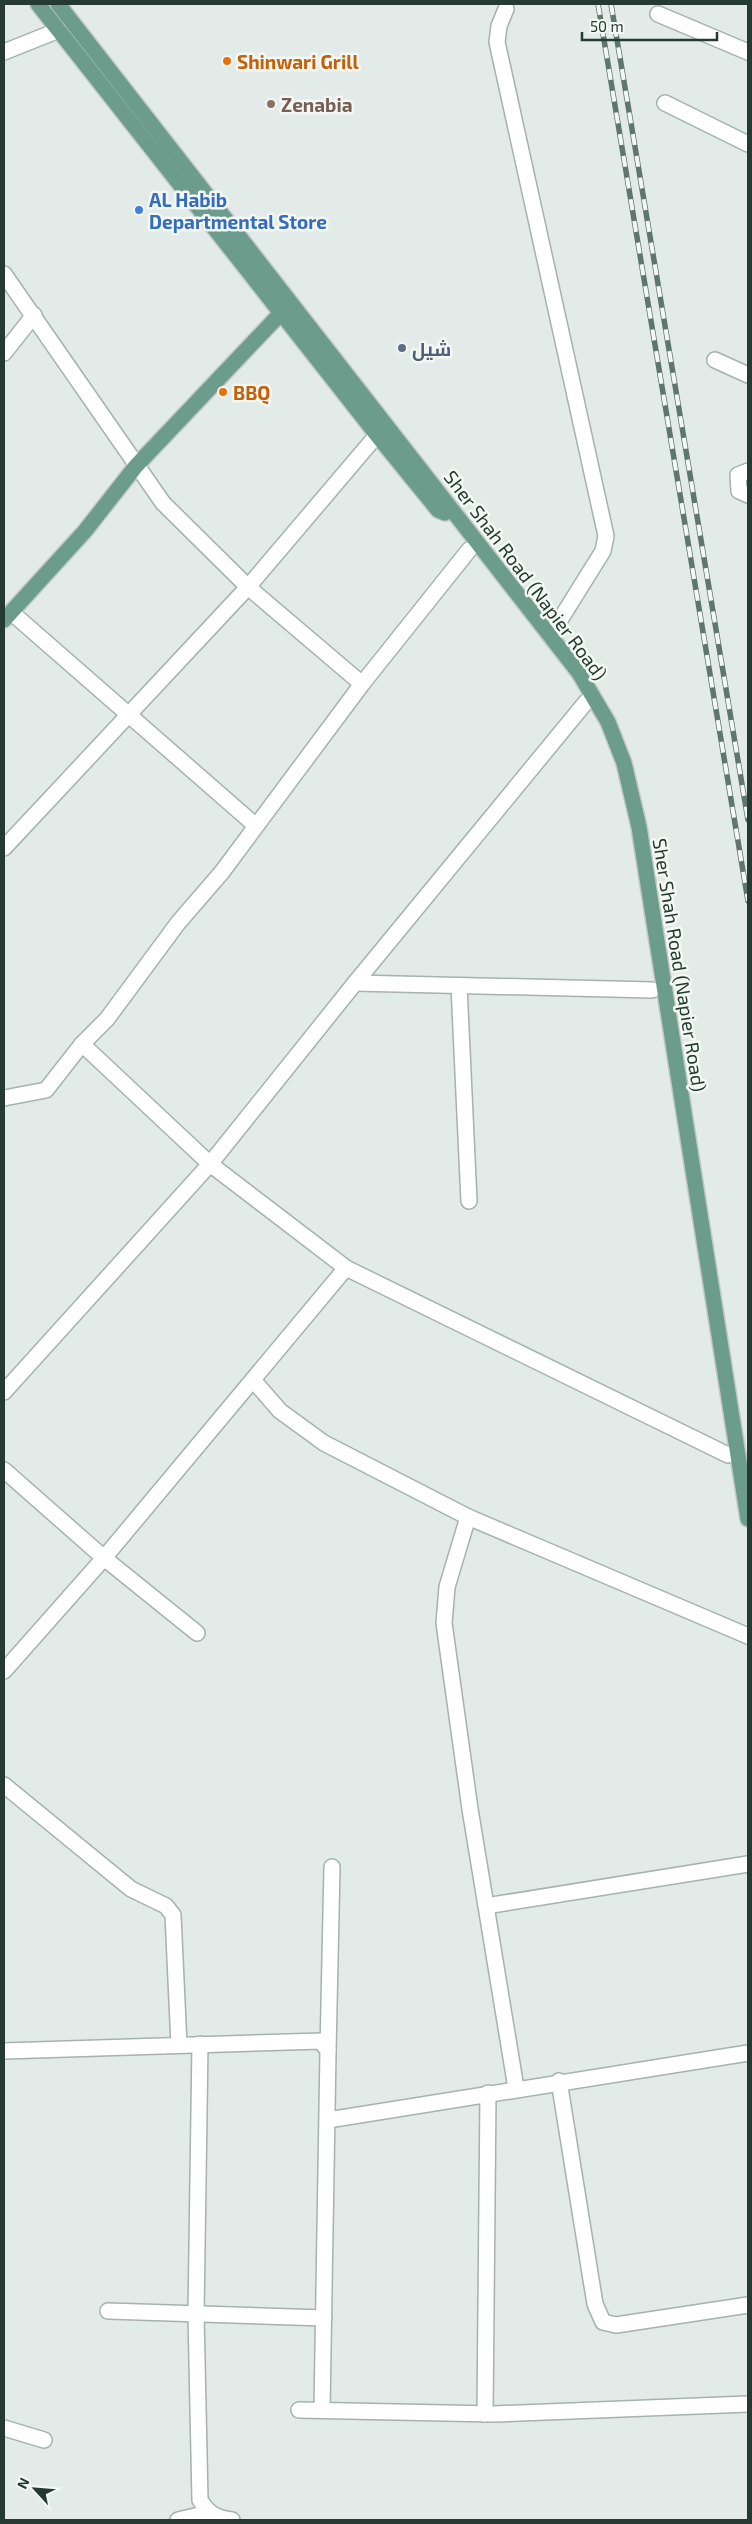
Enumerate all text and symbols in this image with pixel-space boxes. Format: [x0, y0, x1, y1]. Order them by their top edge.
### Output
scale bar [582, 10, 717, 42]
text: 50 m [590, 17, 624, 35]
place label: Shinwari Grill [237, 50, 359, 73]
marker: Shinwari Grill [221, 55, 233, 67]
place label: Zenabia [281, 93, 352, 116]
marker: Zenabia [265, 98, 277, 110]
place label: AL Habib Departmental Store [149, 188, 327, 233]
marker: AL Habib Departmental Store [133, 204, 145, 216]
place label: شیل [412, 337, 451, 361]
marker: شیل [396, 342, 408, 354]
place label: BBQ [233, 381, 270, 405]
marker: BBQ [217, 386, 229, 398]
street label: Sher Shah Road (Napier Road) [440, 466, 612, 684]
street label: Sher Shah Road (Napier Road) [649, 837, 711, 1093]
north arrow [10, 2464, 60, 2514]
text: N [13, 2475, 33, 2491]

